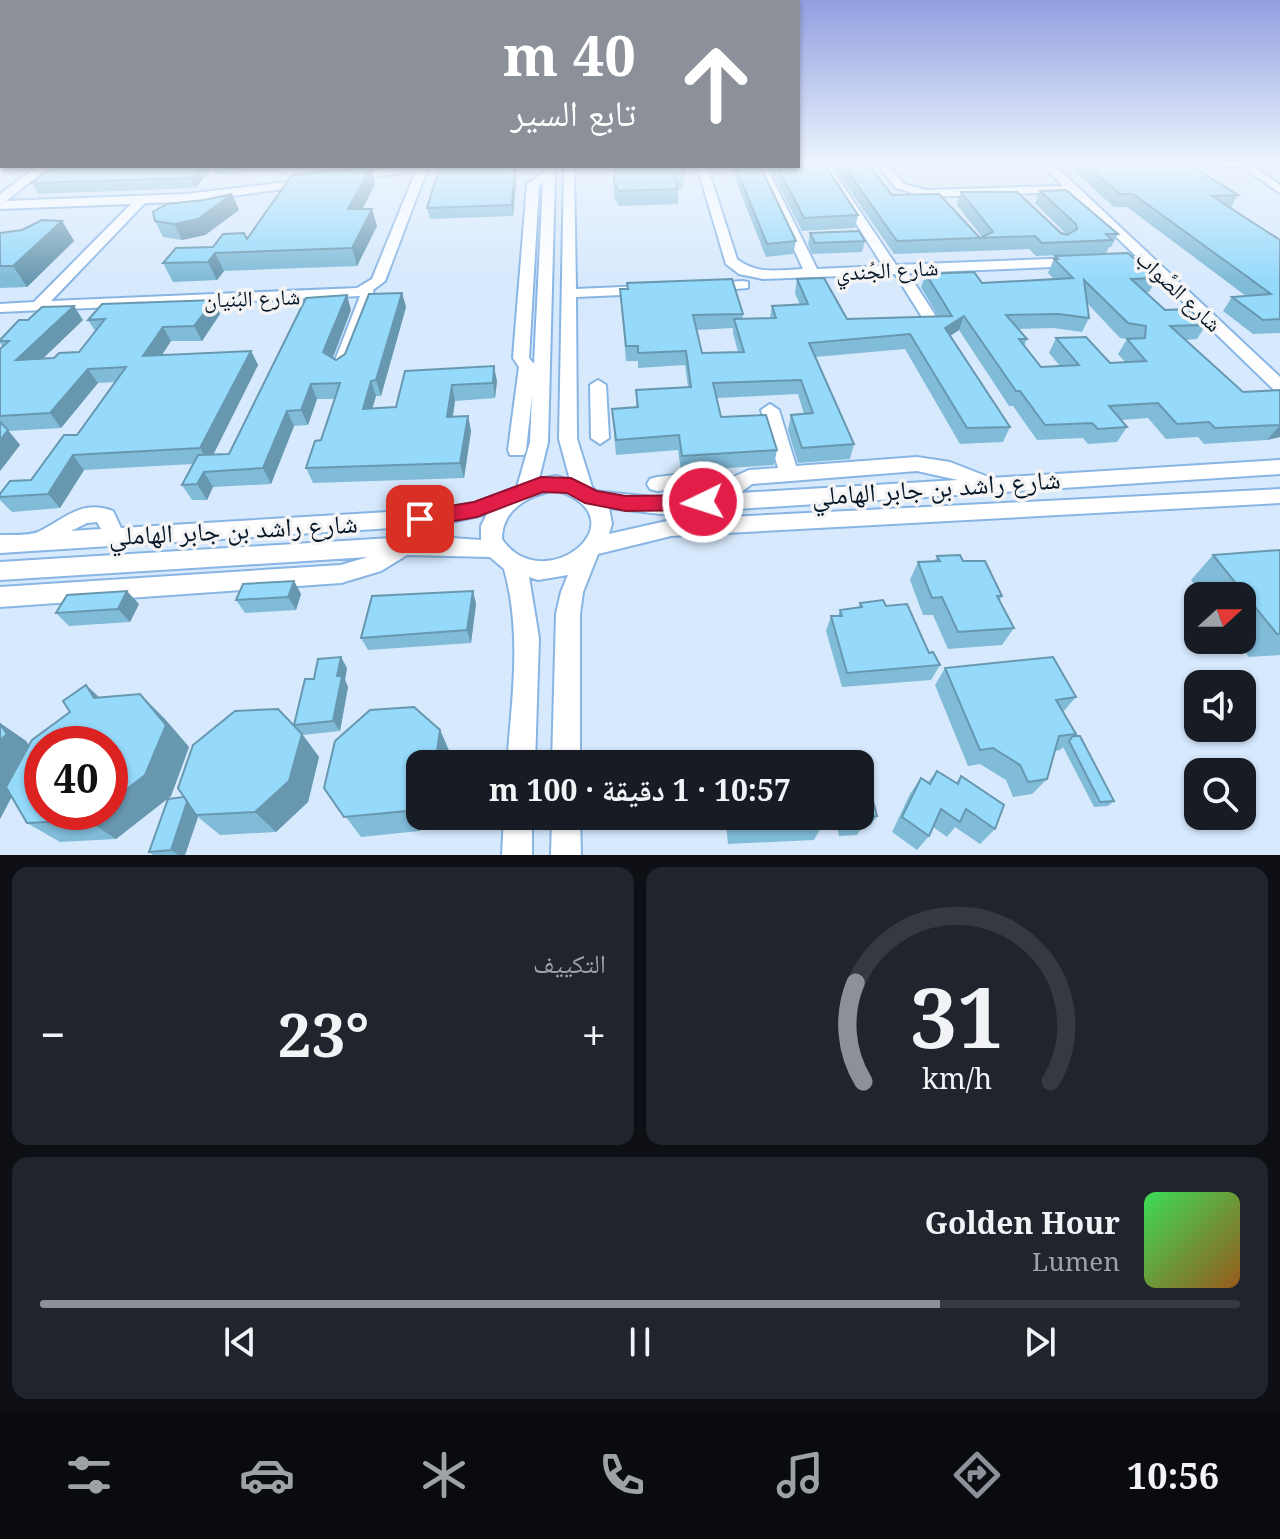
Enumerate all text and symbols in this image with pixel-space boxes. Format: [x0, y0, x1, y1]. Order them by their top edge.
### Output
text: 40 m [503, 16, 636, 92]
icon: ahead [664, 32, 768, 136]
text: تابع السير [511, 88, 636, 137]
street label: شارع الصَّواب [1130, 243, 1229, 338]
street label: شارع الجُندي [835, 251, 939, 290]
street label: شارع البُنيان [203, 280, 301, 314]
position arrow [661, 460, 745, 544]
street label: شارع راشد بن جابر الهاملي [810, 460, 1062, 517]
pin [386, 485, 454, 553]
icon: arrive [398, 497, 442, 541]
street label: شارع راشد بن جابر الهاملي [107, 504, 359, 557]
north arrow [1184, 582, 1256, 654]
map controls [1184, 582, 1256, 830]
button: sound [1184, 670, 1256, 742]
speed limit sign: 40 [24, 726, 128, 830]
button: search [1184, 758, 1256, 830]
text: 10:57 · 1 دقيقة · 100 m [489, 769, 791, 810]
text: التكييف [533, 945, 606, 981]
text: 31 [910, 959, 1004, 1072]
text: 23° [278, 993, 369, 1075]
text: − [40, 1004, 65, 1064]
text: + [581, 1004, 606, 1064]
text: km/h [922, 1058, 992, 1097]
text: Golden Hour [925, 1202, 1120, 1243]
text: Lumen [1032, 1243, 1120, 1279]
icon: previous [218, 1320, 262, 1364]
icon: pause [618, 1320, 662, 1364]
icon: next [1018, 1320, 1062, 1364]
icon: filters [61, 1447, 117, 1503]
icon: car [239, 1447, 295, 1503]
icon: climate [416, 1447, 472, 1503]
icon: phone [594, 1447, 650, 1503]
icon: music [772, 1447, 828, 1503]
icon: directions [949, 1447, 1005, 1503]
text: 10:56 [1127, 1451, 1219, 1500]

